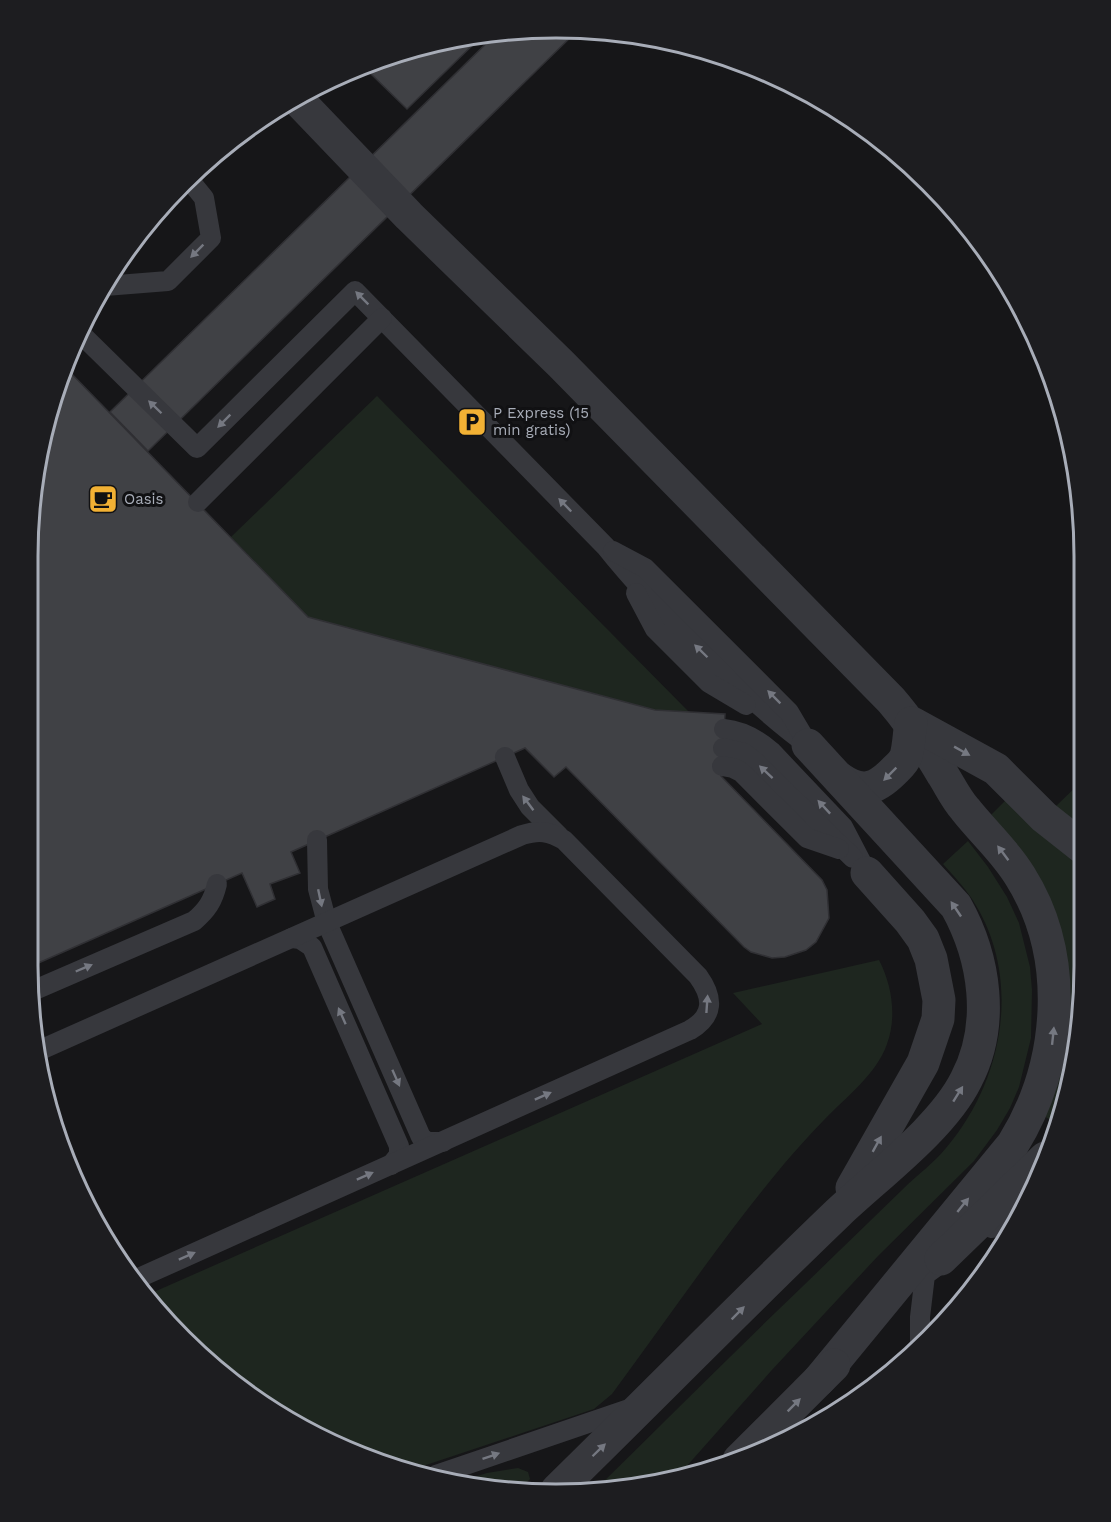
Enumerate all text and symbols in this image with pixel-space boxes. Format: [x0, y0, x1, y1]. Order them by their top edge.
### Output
one-way arrow [191, 243, 205, 257]
one-way arrow [356, 292, 370, 306]
one-way arrow [149, 401, 163, 415]
place label: P Express (15 min gratis) [493, 404, 589, 439]
parking icon: P Express (15 min gratis) [456, 406, 488, 438]
one-way arrow [218, 414, 232, 428]
cafe icon: Oasis [87, 483, 119, 515]
place label: Oasis [124, 490, 164, 508]
one-way arrow [558, 497, 572, 512]
one-way arrow [695, 644, 709, 658]
one-way arrow [768, 691, 782, 705]
one-way arrow [954, 746, 971, 756]
one-way arrow [759, 766, 774, 779]
one-way arrow [884, 767, 898, 781]
one-way arrow [522, 795, 534, 811]
one-way arrow [817, 800, 831, 814]
one-way arrow [998, 845, 1010, 860]
one-way arrow [316, 889, 325, 908]
one-way arrow [950, 901, 962, 917]
one-way arrow [75, 963, 93, 973]
one-way arrow [702, 994, 712, 1013]
one-way arrow [337, 1007, 347, 1025]
one-way arrow [1048, 1026, 1057, 1045]
one-way arrow [392, 1069, 401, 1087]
one-way arrow [953, 1085, 964, 1102]
one-way arrow [534, 1092, 551, 1101]
one-way arrow [872, 1135, 882, 1152]
one-way arrow [356, 1171, 374, 1181]
one-way arrow [956, 1197, 968, 1212]
one-way arrow [179, 1252, 196, 1261]
one-way arrow [731, 1306, 745, 1320]
one-way arrow [787, 1397, 801, 1412]
one-way arrow [592, 1443, 606, 1457]
one-way arrow [482, 1451, 500, 1461]

